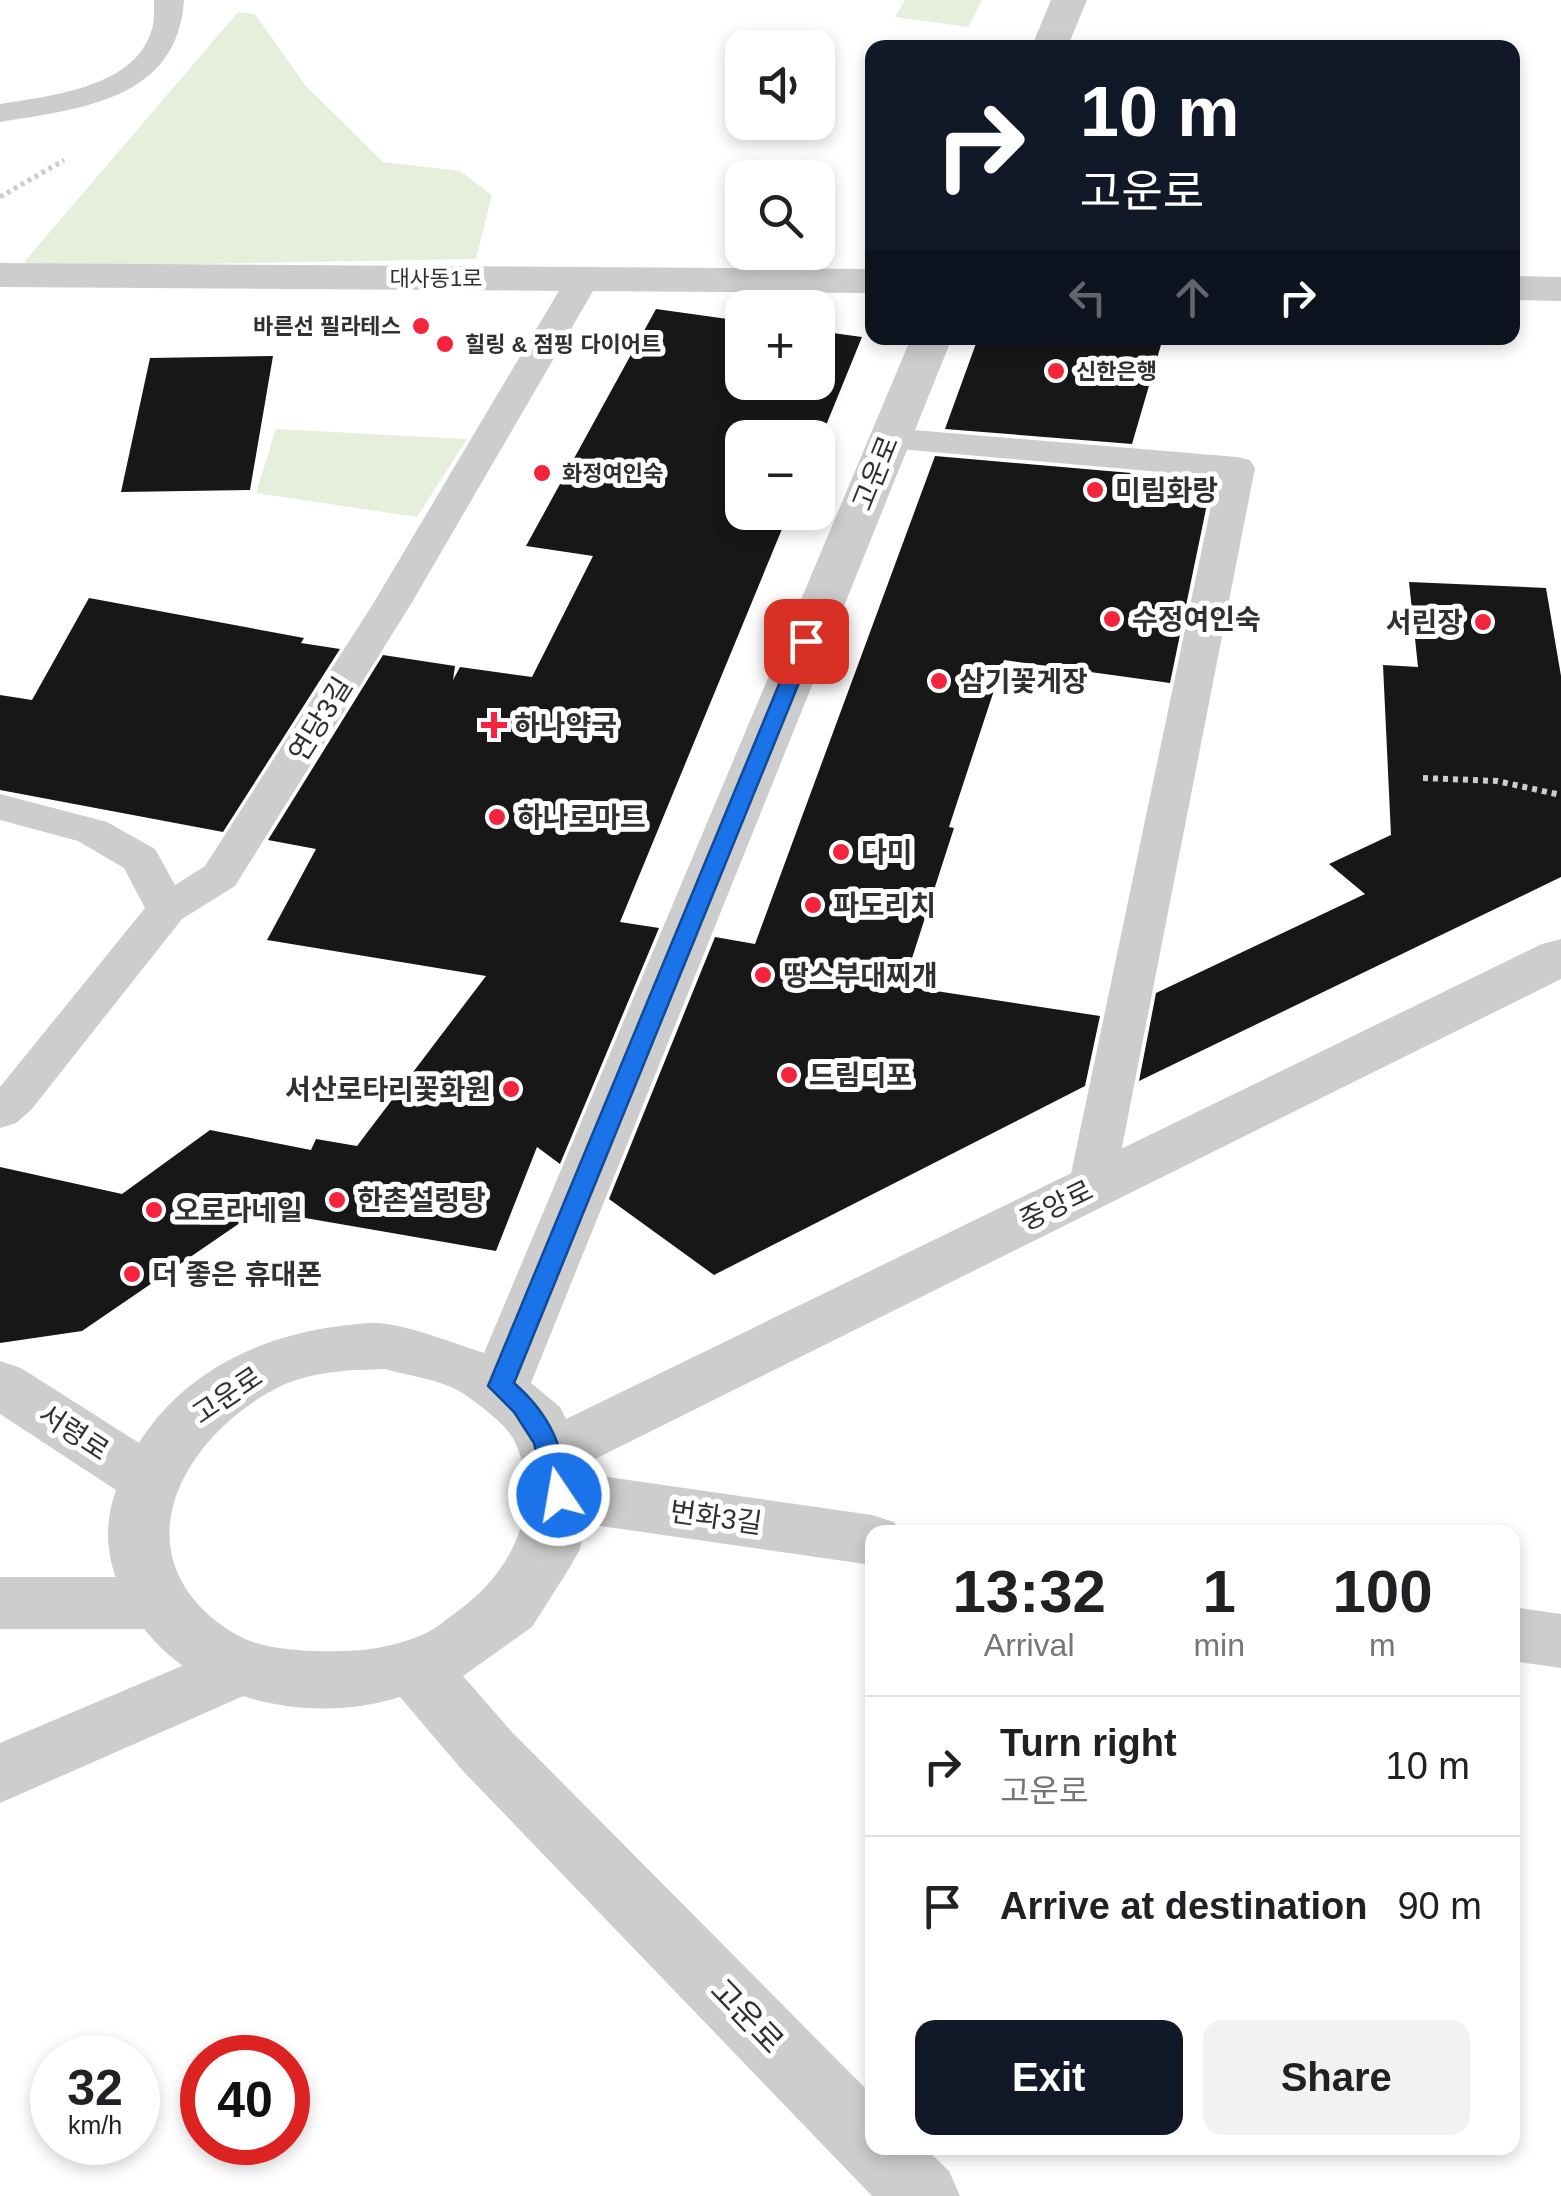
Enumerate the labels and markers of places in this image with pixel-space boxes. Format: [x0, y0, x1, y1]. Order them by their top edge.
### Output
place label: 바른선 필라테스 [253, 314, 401, 339]
marker: 바른선 필라테스 [410, 315, 432, 337]
place label: 힐링 & 점핑 다이어트 [465, 332, 661, 357]
marker: 힐링 & 점핑 다이어트 [434, 333, 456, 355]
place label: 신한은행 [1076, 359, 1157, 384]
marker: 신한은행 [1045, 360, 1067, 382]
place label: 화정여인숙 [562, 461, 663, 486]
marker: 화정여인숙 [531, 462, 553, 484]
place label: 미림화랑 [1115, 475, 1218, 506]
marker: 미림화랑 [1084, 479, 1106, 501]
pin [764, 599, 849, 684]
place label: 수정여인숙 [1132, 604, 1261, 635]
place label: 서린장 [1386, 607, 1463, 638]
marker: 수정여인숙 [1101, 608, 1123, 630]
marker: 서린장 [1472, 611, 1494, 633]
place label: 삼기꽃게장 [959, 666, 1088, 697]
marker: 삼기꽃게장 [928, 670, 950, 692]
place label: 하나약국 [514, 710, 617, 741]
marker: 하나약국 [483, 714, 505, 736]
place label: 하나로마트 [517, 802, 646, 833]
marker: 하나로마트 [486, 806, 508, 828]
place label: 다미 [861, 837, 913, 868]
marker: 다미 [830, 841, 852, 863]
place label: 파도리치 [833, 890, 936, 921]
marker: 파도리치 [802, 894, 824, 916]
place label: 땅스부대찌개 [783, 960, 938, 991]
marker: 땅스부대찌개 [752, 964, 774, 986]
place label: 드림디포 [809, 1060, 912, 1091]
marker: 드림디포 [778, 1064, 800, 1086]
place label: 서산로타리꽃화원 [285, 1074, 491, 1105]
marker: 서산로타리꽃화원 [500, 1078, 522, 1100]
place label: 한촌설렁탕 [357, 1185, 486, 1216]
marker: 한촌설렁탕 [326, 1189, 348, 1211]
place label: 오로라네일 [174, 1195, 303, 1226]
marker: 오로라네일 [143, 1199, 165, 1221]
place label: 더 좋은 휴대폰 [152, 1259, 322, 1290]
marker: 더 좋은 휴대폰 [121, 1263, 143, 1285]

